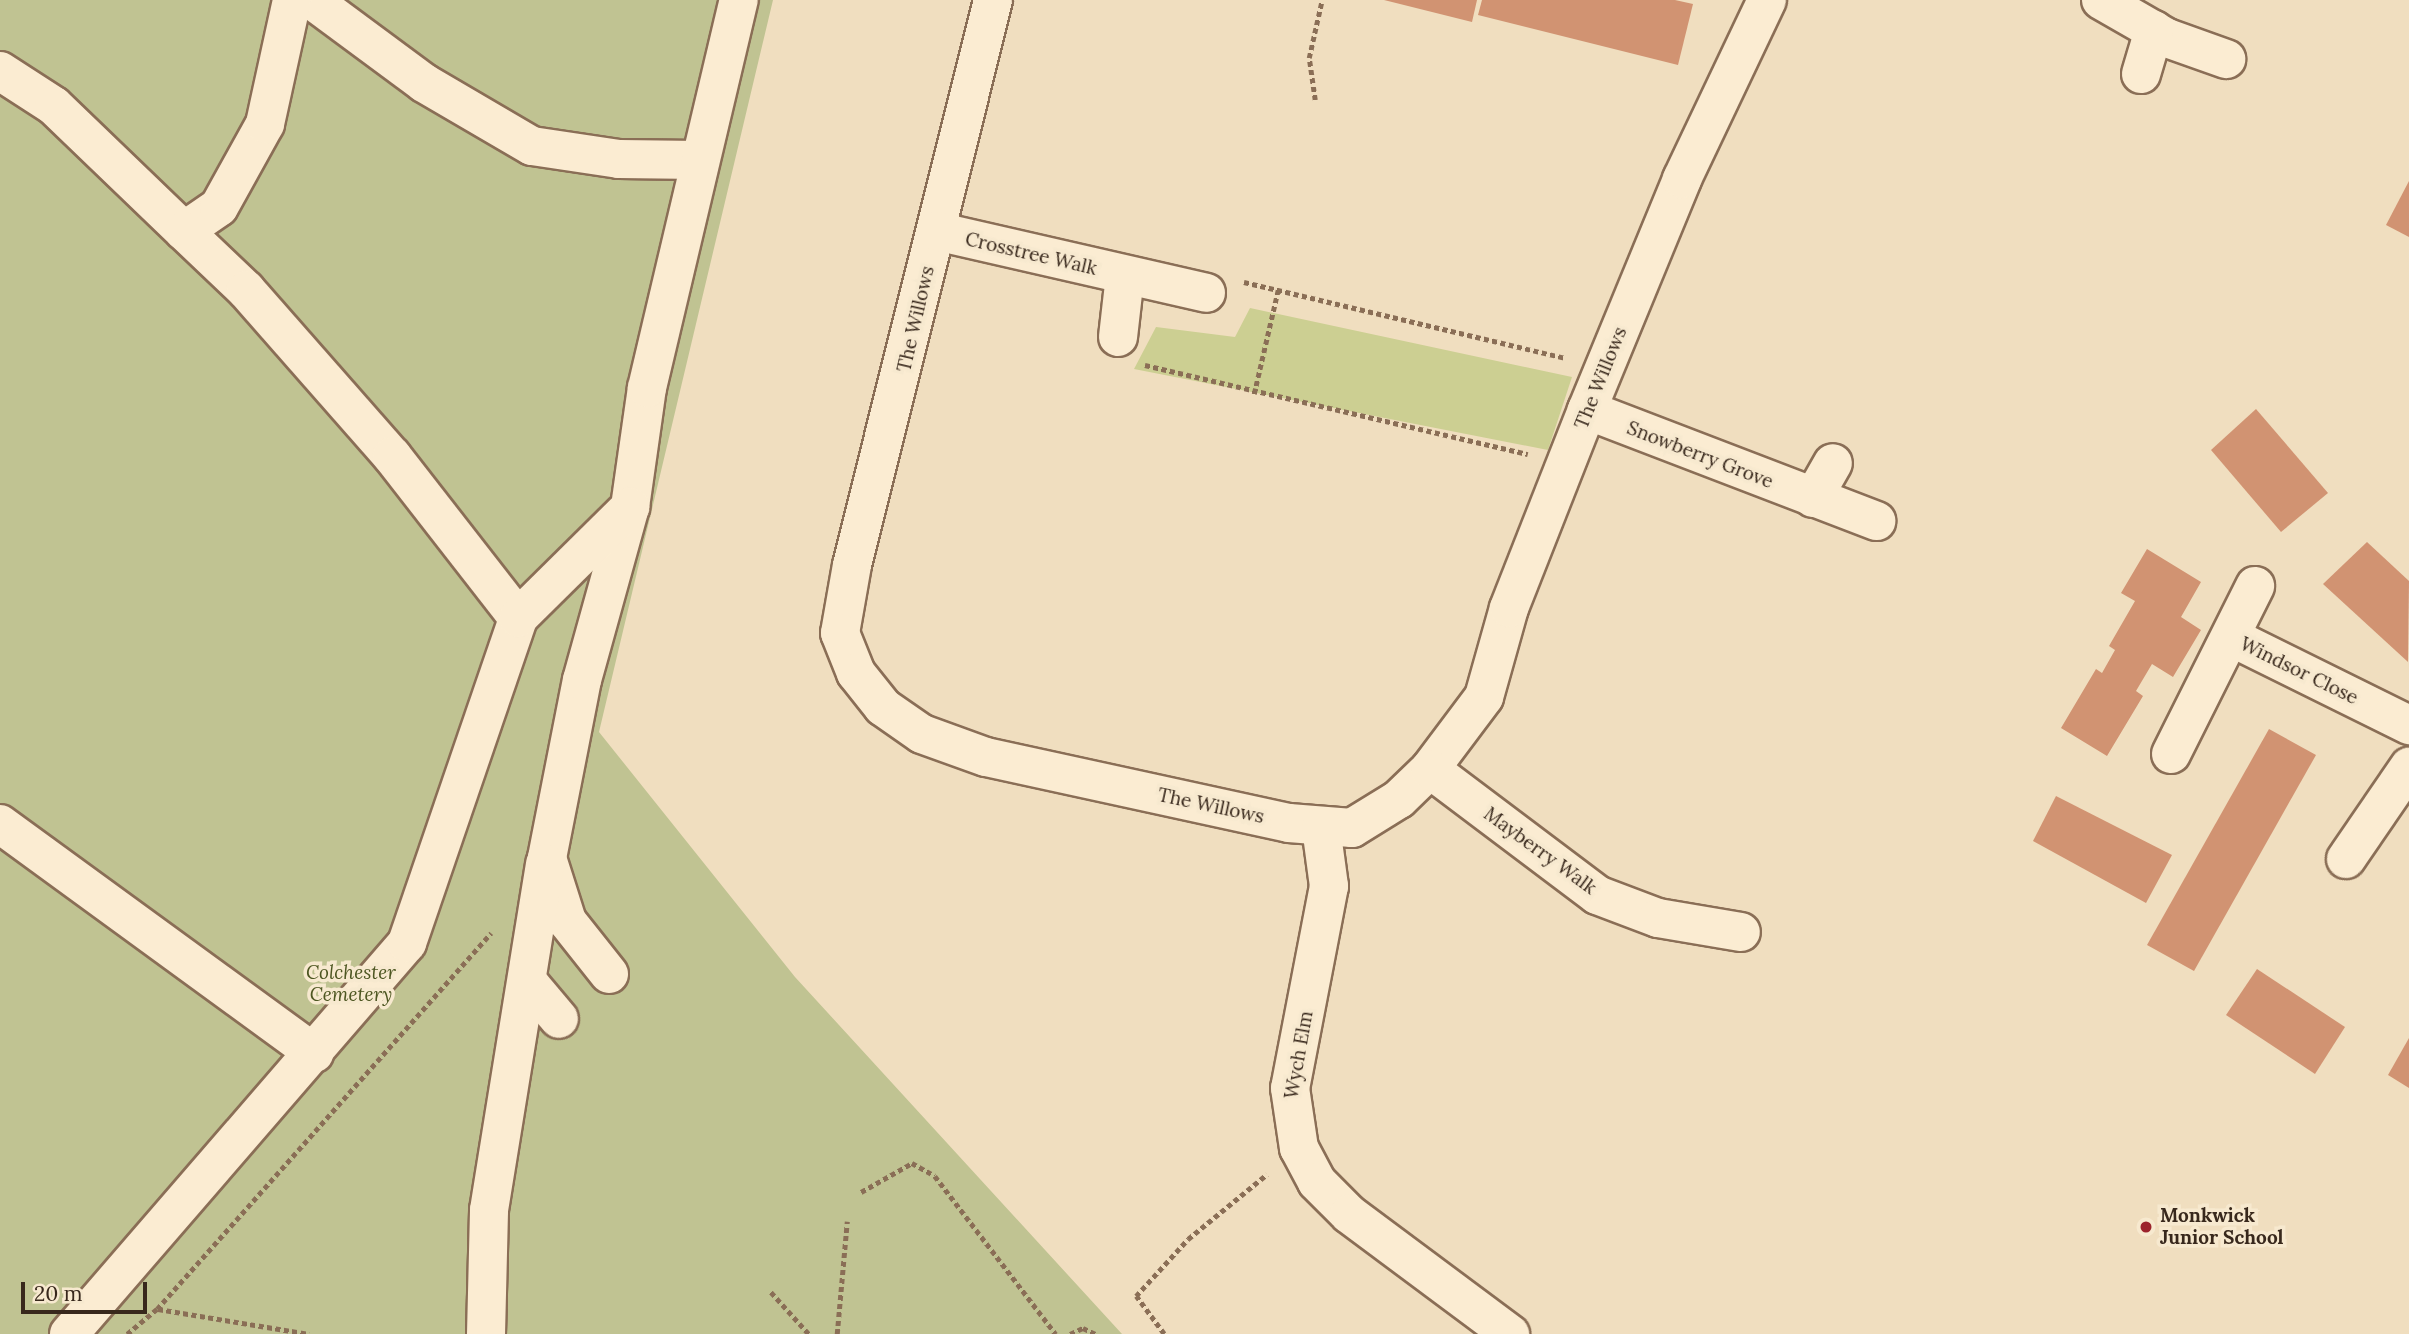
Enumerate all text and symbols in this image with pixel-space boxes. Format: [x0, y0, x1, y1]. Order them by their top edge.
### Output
street label: Crosstree Walk [963, 228, 1099, 280]
street label: The Willows [893, 264, 939, 374]
street label: The Willows [1570, 324, 1632, 432]
street label: Snowberry Grove [1624, 417, 1776, 493]
street label: Windsor Close [2236, 633, 2362, 709]
street label: The Willows [1156, 784, 1266, 828]
street label: Mayberry Walk [1479, 803, 1601, 899]
park label: Colchester Cemetery [306, 962, 396, 1006]
street label: Wych Elm [1280, 1009, 1318, 1101]
place label: Monkwick Junior School [2160, 1205, 2283, 1249]
marker: Monkwick Junior School [2138, 1219, 2154, 1235]
scale bar [24, 1268, 150, 1312]
text: 20 m [34, 1280, 83, 1307]

